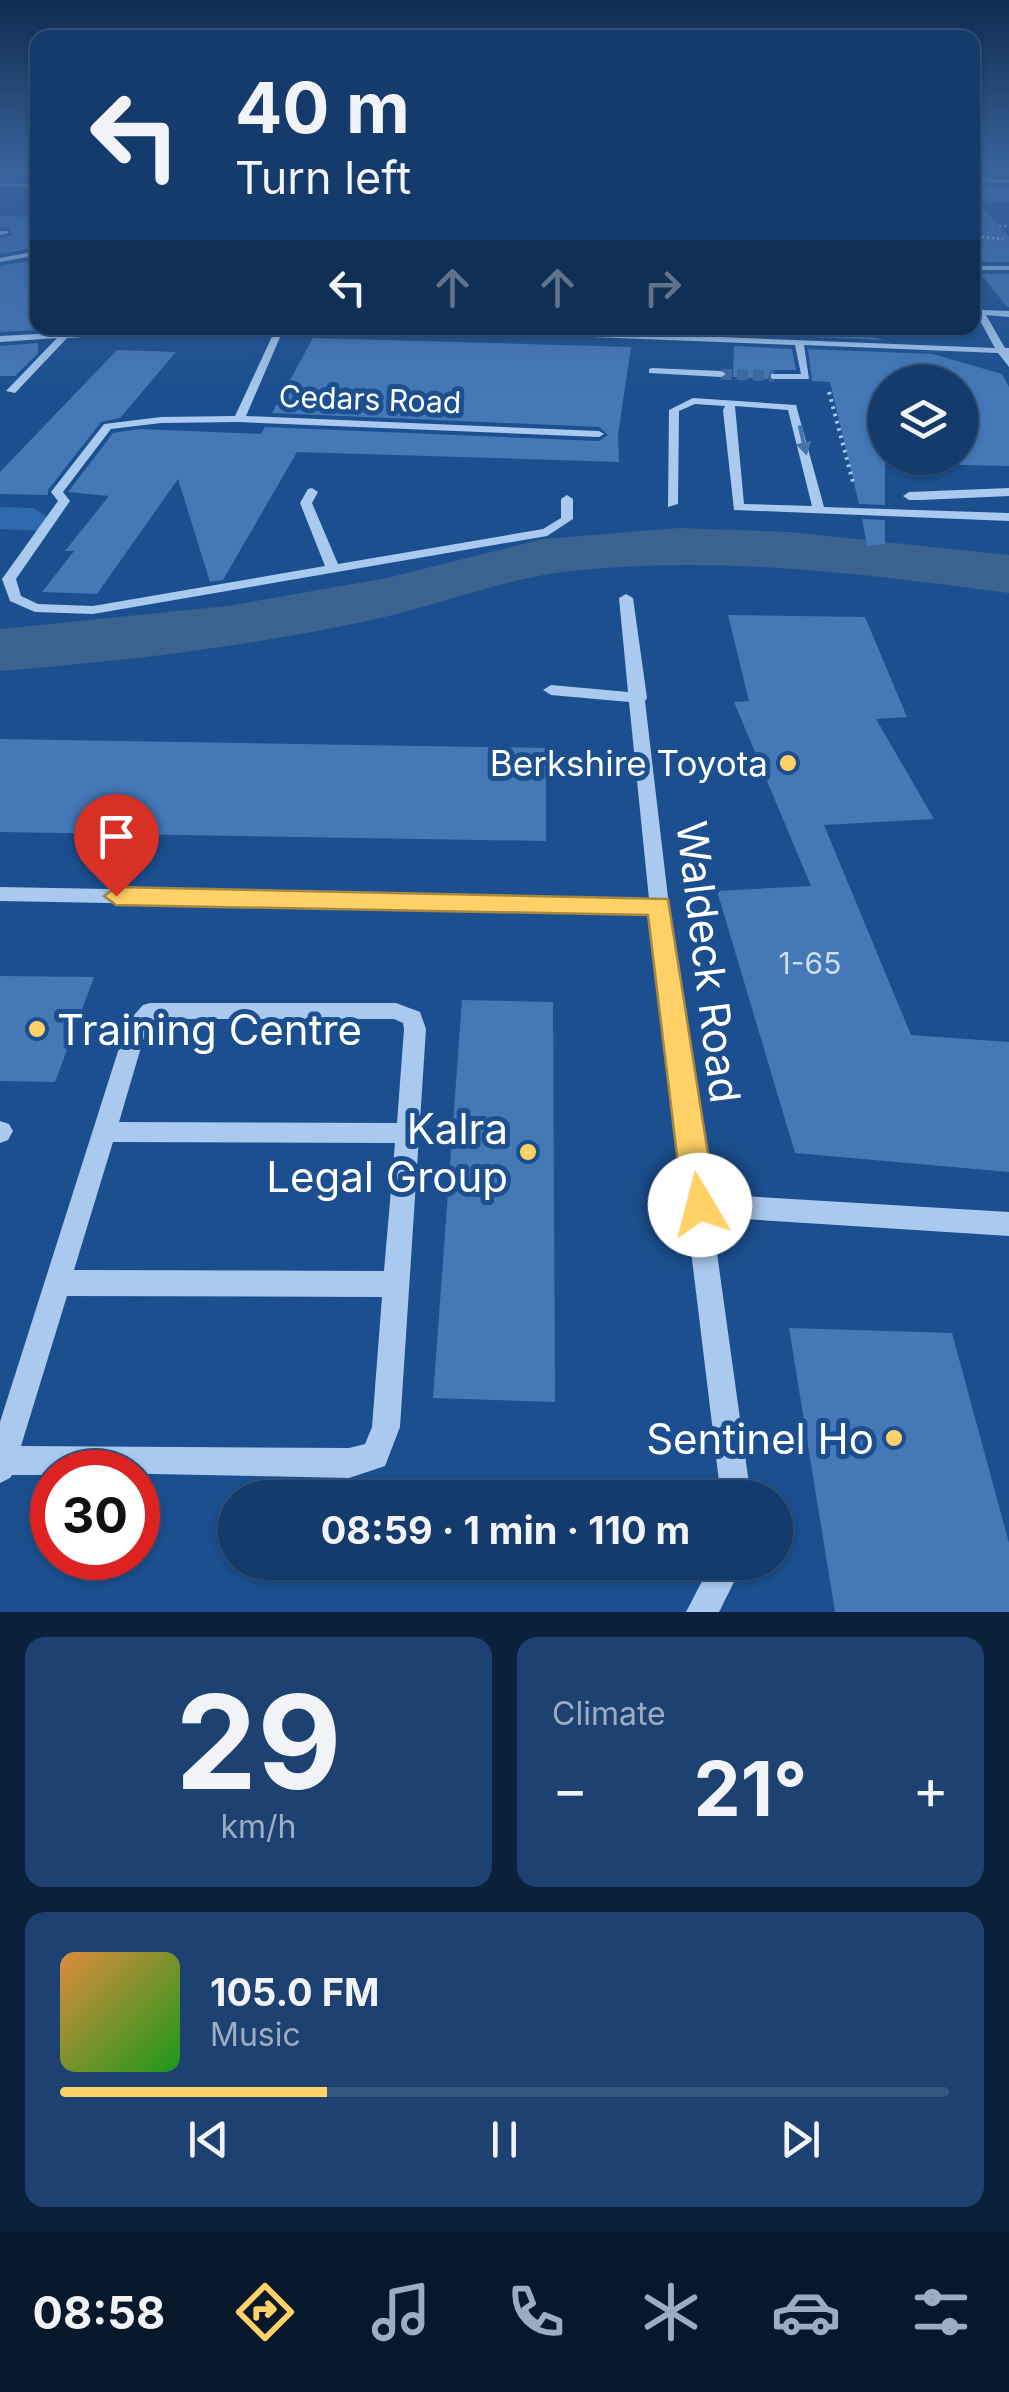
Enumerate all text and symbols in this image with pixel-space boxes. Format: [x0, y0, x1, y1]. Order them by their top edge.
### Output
text: 40 m [235, 65, 410, 150]
icon: left [70, 70, 200, 200]
text: Turn left [235, 150, 411, 205]
icon: left [320, 260, 375, 315]
icon: ahead [425, 260, 480, 315]
icon: ahead [530, 260, 585, 315]
icon: right [635, 260, 690, 315]
map controls [868, 365, 978, 475]
button: layers [868, 365, 978, 475]
street label: Cedars Road [278, 378, 462, 420]
one-way arrow [796, 425, 811, 456]
place label: Berkshire Toyota [490, 742, 768, 784]
marker: Berkshire Toyota [777, 752, 799, 774]
pin [74, 794, 159, 897]
icon: arrive [89, 809, 144, 864]
street label: Waldeck Road [666, 818, 752, 1106]
house number: 1-65 [779, 945, 841, 981]
place label: Training Centre [57, 1004, 362, 1055]
marker: Training Centre [26, 1018, 48, 1040]
place label: Kalra Legal Group [266, 1103, 508, 1202]
marker: Kalra Legal Group [517, 1141, 539, 1163]
position arrow [648, 1153, 752, 1257]
place label: Sentinel Ho [646, 1413, 874, 1464]
marker: Sentinel Ho [883, 1427, 905, 1449]
speed limit sign: 30 [30, 1450, 160, 1580]
text: 08:59 · 1 min · 110 m [321, 1507, 690, 1553]
text: 29 [175, 1663, 342, 1820]
text: Climate [552, 1694, 666, 1733]
text: 21° [693, 1743, 808, 1834]
text: − [552, 1756, 588, 1822]
text: + [913, 1756, 949, 1822]
text: km/h [220, 1807, 297, 1846]
text: 105.0 FM [210, 1969, 379, 2015]
text: Music [210, 2015, 301, 2054]
icon: previous [181, 2112, 236, 2167]
icon: pause [477, 2112, 532, 2167]
icon: next [773, 2112, 828, 2167]
icon: directions [230, 2277, 300, 2347]
icon: music [366, 2277, 436, 2347]
icon: phone [501, 2277, 571, 2347]
icon: climate [636, 2277, 706, 2347]
icon: car [771, 2277, 841, 2347]
icon: filters [906, 2277, 976, 2347]
text: 08:58 [33, 2285, 165, 2340]

